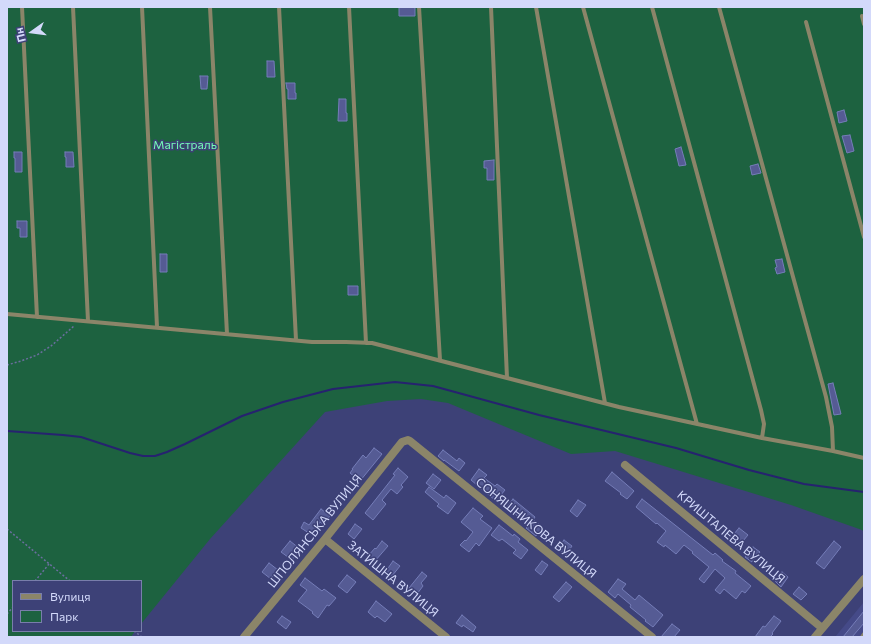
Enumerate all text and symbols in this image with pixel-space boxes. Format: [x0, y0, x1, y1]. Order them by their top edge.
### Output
north arrow [12, 12, 52, 52]
text: Пн [12, 26, 28, 44]
park label: Магістраль [153, 138, 217, 152]
street label: ШПОЛЯНСЬКА ВУЛИЦЯ [265, 472, 365, 590]
street label: СОНЯШНИКОВА ВУЛИЦЯ [473, 475, 599, 581]
street label: КРИШТАЛЕВА ВУЛИЦЯ [674, 488, 788, 586]
street label: ЗАТИШНА ВУЛИЦЯ [345, 538, 441, 620]
legend [12, 580, 142, 632]
text: Вулиця [50, 589, 91, 603]
text: Парк [50, 609, 79, 623]

